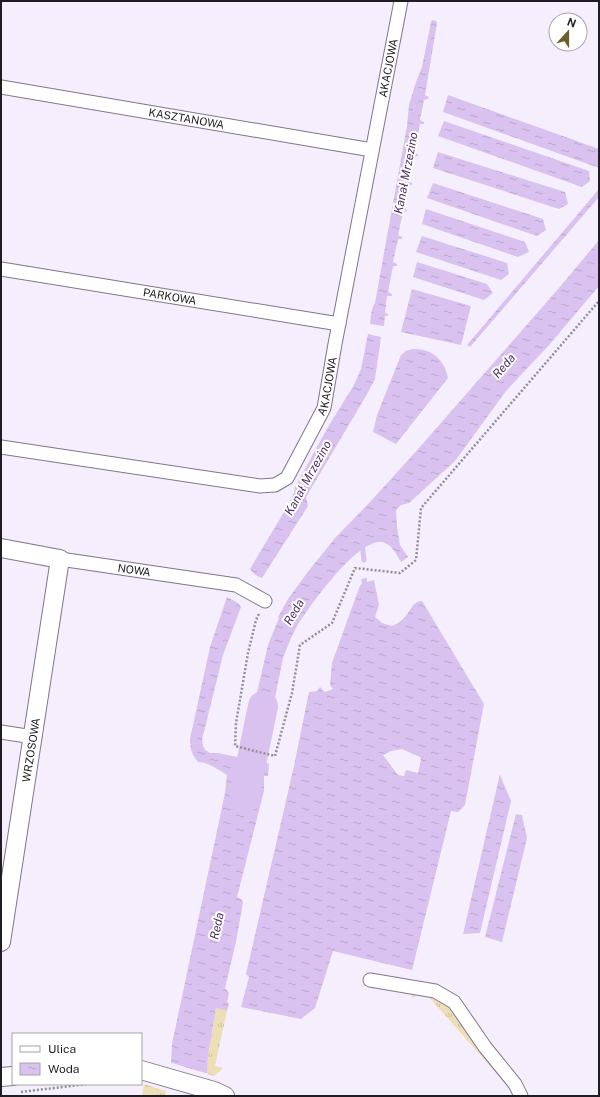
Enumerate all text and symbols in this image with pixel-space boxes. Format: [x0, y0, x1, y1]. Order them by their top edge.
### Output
north arrow [548, 12, 588, 52]
text: N [565, 16, 578, 30]
street label: AKACJOWA [377, 37, 400, 98]
street label: KASZTANOWA [148, 106, 225, 131]
water label: Kanał Mrzezino [391, 130, 421, 215]
street label: PARKOWA [142, 286, 198, 307]
water label: Reda [490, 351, 518, 381]
street label: AKACJOWA [315, 356, 339, 418]
water label: Kanał Mrzezino [282, 438, 334, 518]
street label: NOWA [117, 562, 152, 578]
water label: Reda [281, 597, 307, 627]
street label: WRZOSOWA [20, 717, 42, 783]
water label: Reda [207, 911, 227, 941]
legend [12, 1033, 142, 1085]
text: Ulica [48, 1042, 76, 1056]
text: Woda [48, 1062, 79, 1076]

